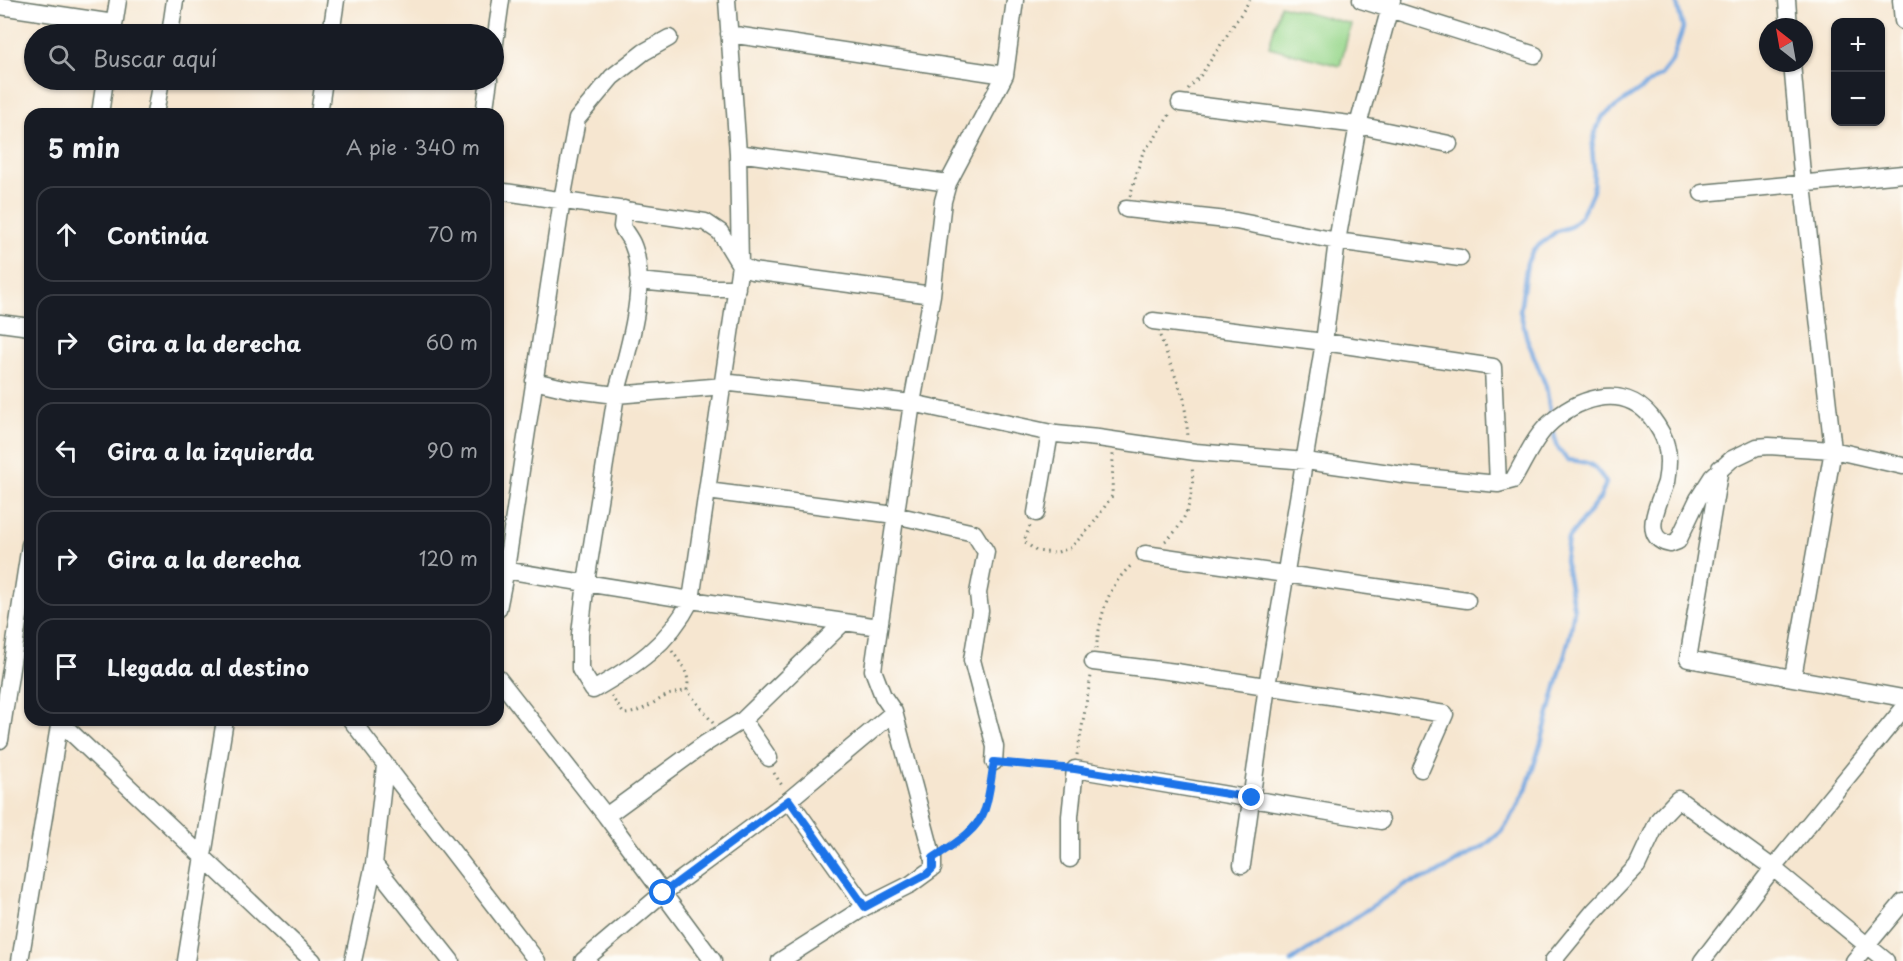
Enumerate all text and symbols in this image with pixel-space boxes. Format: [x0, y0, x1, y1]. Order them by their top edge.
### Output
north arrow [1759, 18, 1813, 72]
map controls [1831, 18, 1885, 126]
button: + [1831, 18, 1885, 72]
search box [24, 24, 504, 90]
icon: search [45, 41, 78, 74]
text: Buscar aquí [93, 41, 217, 74]
button: − [1831, 72, 1885, 126]
text: 5 min [48, 128, 120, 167]
text: A pie · 340 m [346, 132, 480, 162]
icon: ahead [50, 218, 83, 251]
text: Continúa [107, 218, 209, 251]
text: 70 m [428, 219, 478, 249]
icon: right [50, 326, 83, 359]
text: Gira a la derecha [107, 326, 301, 359]
text: 60 m [426, 327, 478, 357]
icon: left [50, 434, 83, 467]
text: Gira a la izquierda [107, 434, 314, 467]
text: 90 m [427, 435, 478, 465]
icon: right [50, 542, 83, 575]
text: Gira a la derecha [107, 542, 301, 575]
text: 120 m [419, 543, 478, 573]
icon: arrive [50, 650, 83, 683]
text: Llegada al destino [107, 650, 309, 683]
route end [1238, 784, 1264, 810]
route start [649, 879, 675, 905]

